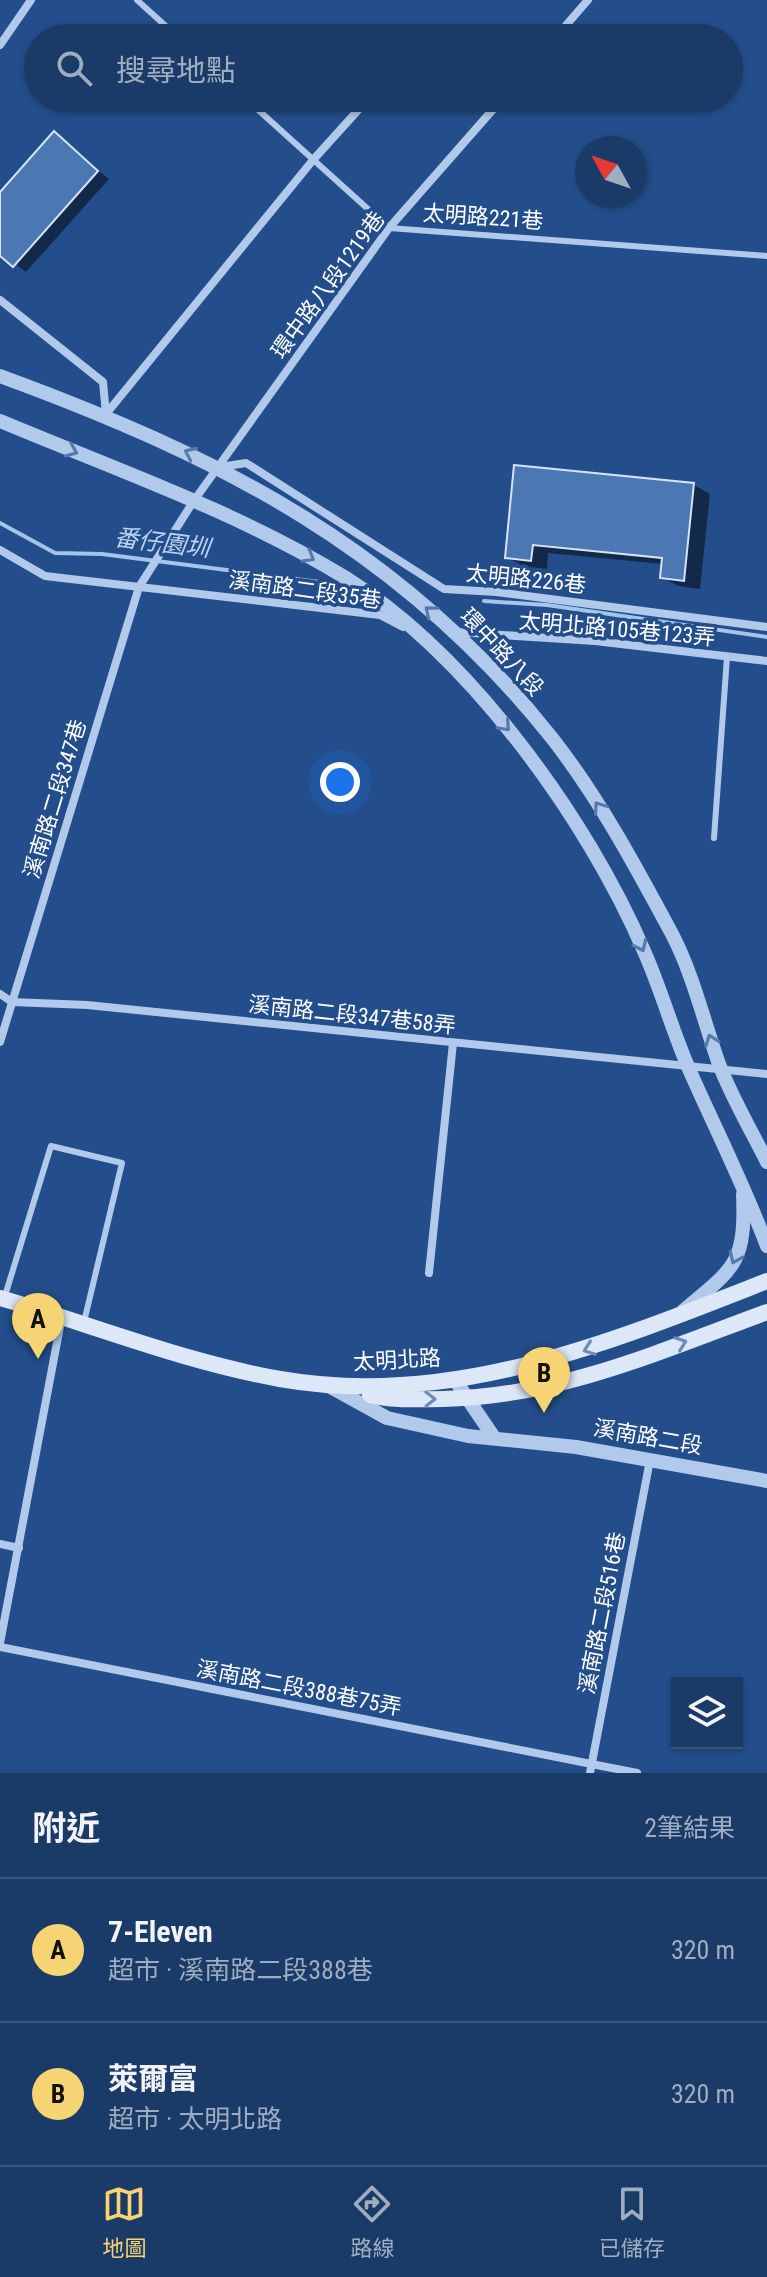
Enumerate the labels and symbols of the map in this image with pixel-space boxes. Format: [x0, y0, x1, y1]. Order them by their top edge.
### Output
north arrow [575, 136, 647, 208]
street label: 太明路221巷 [422, 200, 544, 234]
street label: 環中路八段1219巷 [266, 207, 390, 363]
one-way arrow [64, 442, 78, 458]
one-way arrow [184, 447, 199, 463]
water label: 番仔園圳 [113, 523, 214, 563]
one-way arrow [300, 547, 315, 563]
street label: 太明路226巷 [465, 560, 587, 598]
street label: 溪南路二段35巷 [227, 567, 383, 613]
street label: 環中路八段 [455, 603, 549, 701]
one-way arrow [425, 606, 439, 621]
street label: 太明北路105巷123弄 [518, 608, 716, 650]
street label: 溪南路二段347巷 [19, 717, 91, 881]
one-way arrow [495, 717, 509, 732]
your location [320, 762, 360, 802]
one-way arrow [594, 801, 609, 815]
one-way arrow [631, 938, 647, 953]
street label: 溪南路二段347巷58弄 [247, 992, 457, 1038]
one-way arrow [704, 1034, 721, 1048]
one-way arrow [729, 1250, 745, 1265]
pin: A [12, 1293, 64, 1359]
one-way arrow [674, 1336, 688, 1353]
one-way arrow [583, 1339, 597, 1355]
street label: 太明北路 [352, 1345, 442, 1375]
pin: B [518, 1347, 570, 1413]
one-way arrow [424, 1390, 437, 1408]
street label: 溪南路二段 [592, 1415, 704, 1459]
street label: 溪南路二段516巷 [574, 1530, 630, 1696]
street label: 溪南路二段388巷75弄 [194, 1656, 404, 1720]

